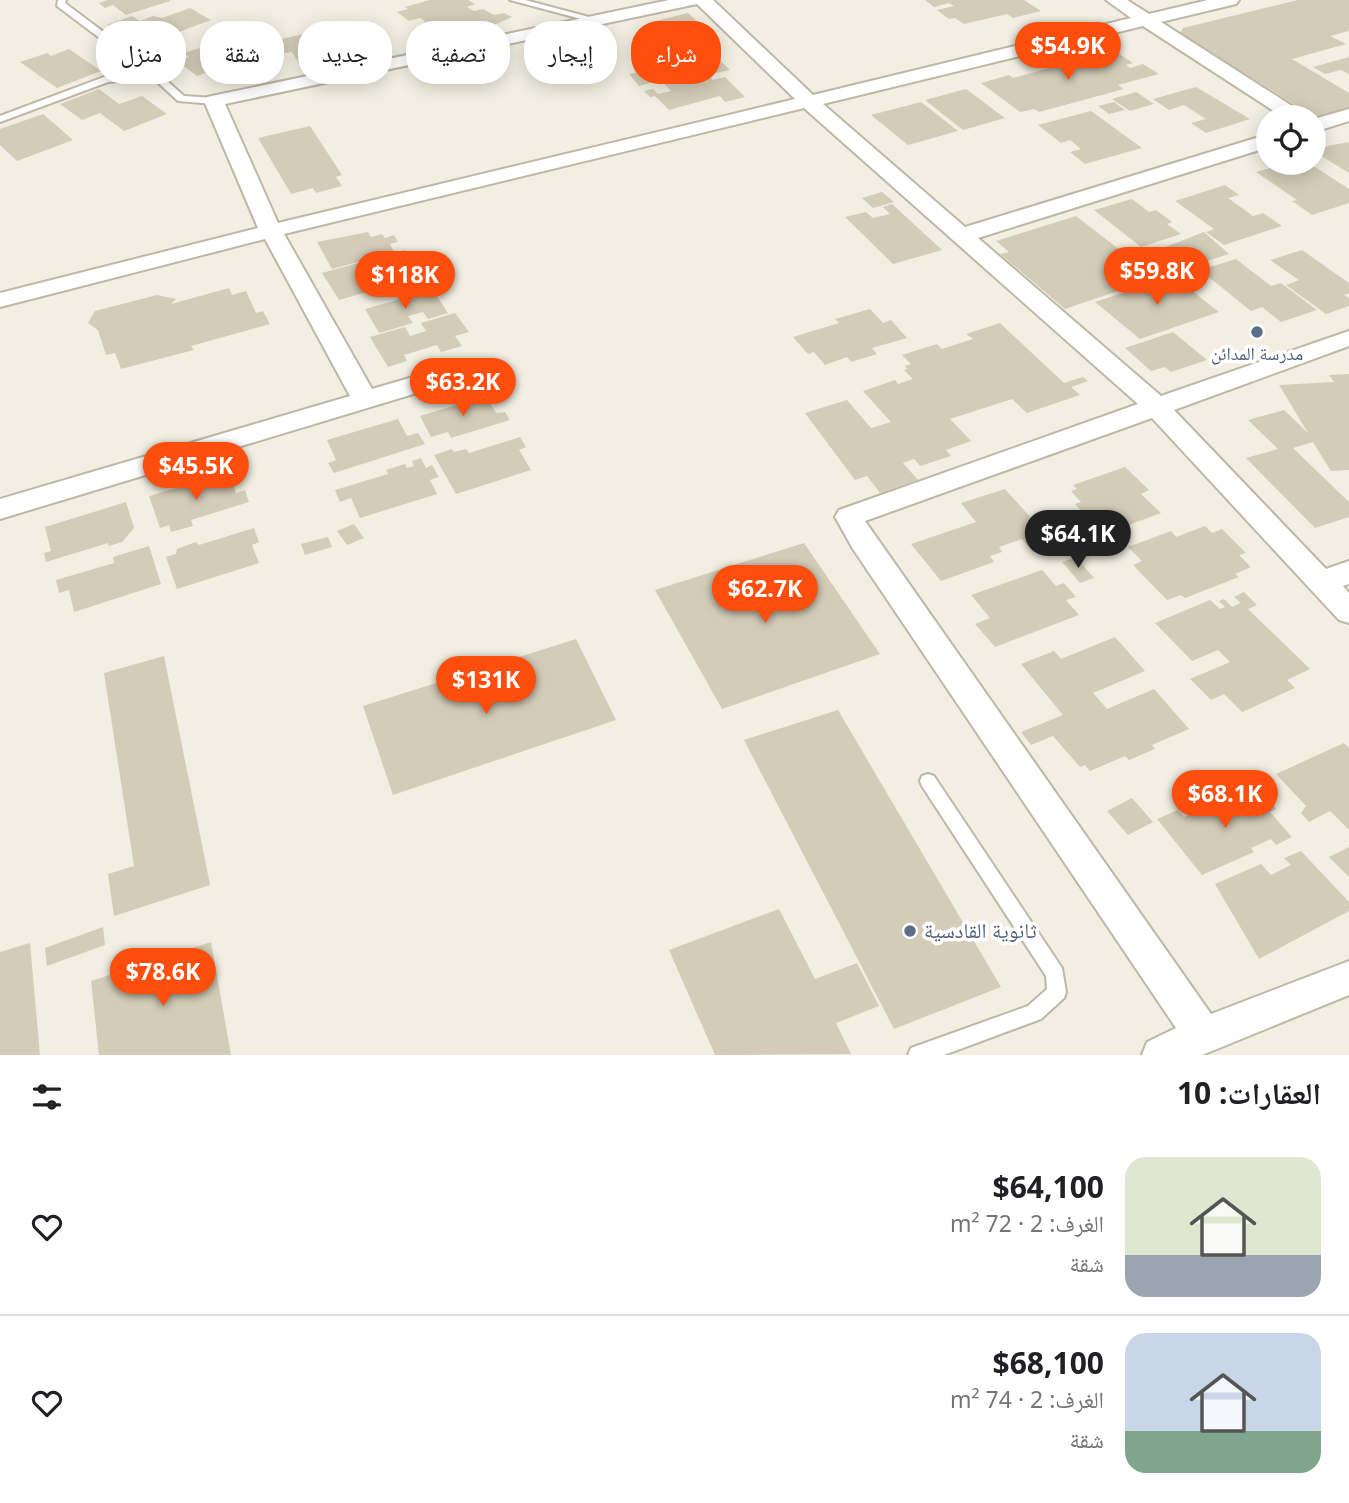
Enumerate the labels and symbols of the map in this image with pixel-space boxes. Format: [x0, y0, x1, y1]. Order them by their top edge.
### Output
pin: $54.9K [1011, 22, 1125, 82]
pin: $59.8K [1100, 247, 1214, 307]
pin: $118K [356, 252, 454, 311]
marker: مدرسة المدائن [1249, 324, 1265, 340]
place label: مدرسة المدائن [1211, 341, 1303, 365]
pin: $63.2K [406, 358, 520, 418]
pin: $45.5K [139, 442, 253, 502]
pin: $64.1K [1021, 510, 1135, 570]
pin: $62.7K [708, 566, 822, 625]
pin: $131K [437, 656, 535, 716]
pin: $68.1K [1168, 770, 1282, 830]
place label: ثانوية القادسية [924, 916, 1037, 944]
marker: ثانوية القادسية [902, 923, 918, 939]
pin: $78.6K [106, 948, 220, 1008]

